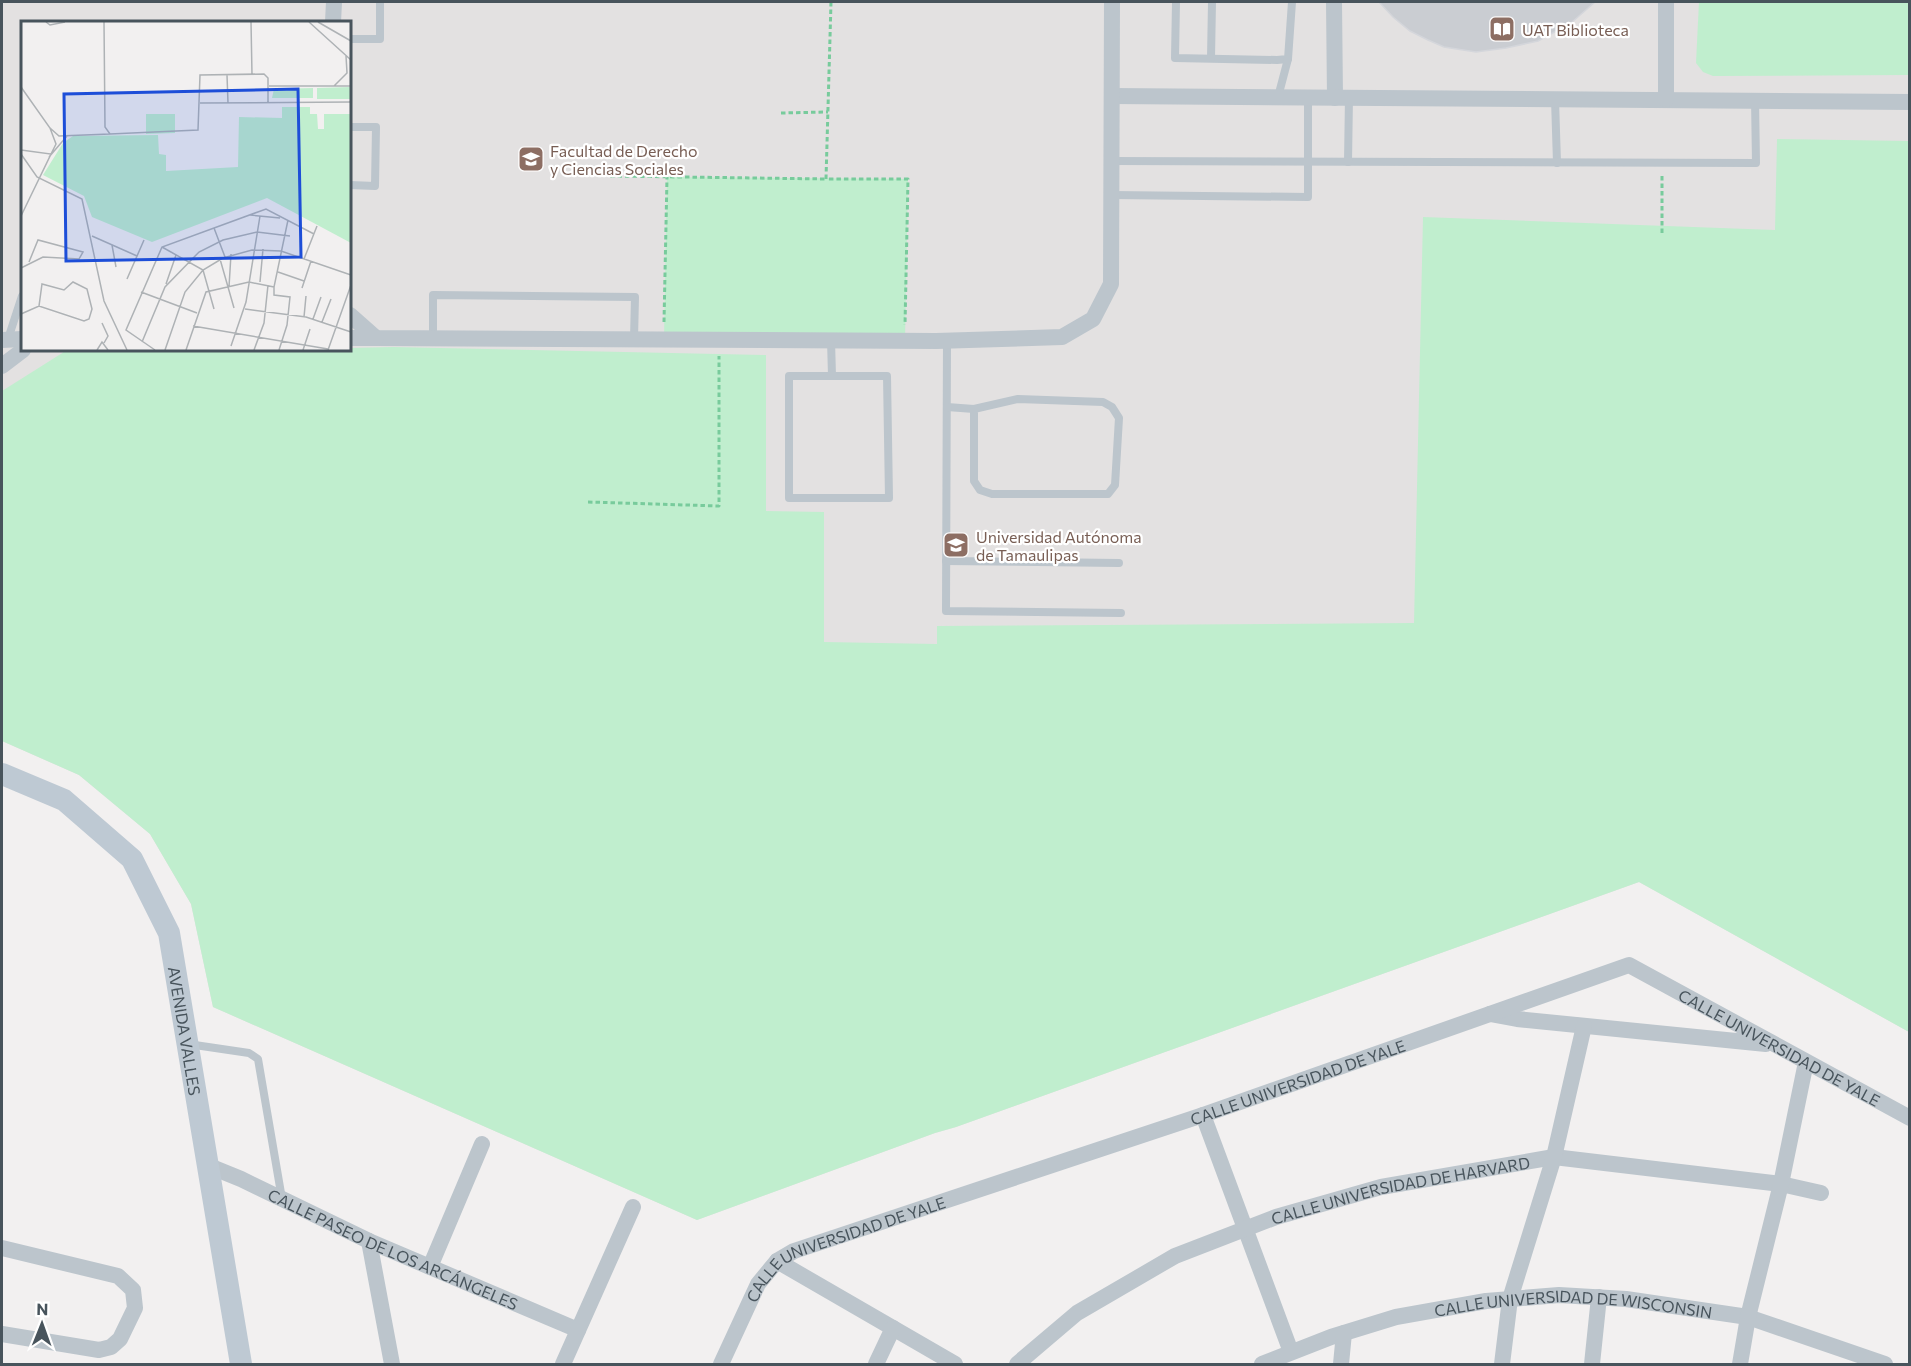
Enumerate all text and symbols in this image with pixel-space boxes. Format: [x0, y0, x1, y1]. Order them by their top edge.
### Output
library icon: UAT Biblioteca [1487, 14, 1517, 44]
place label: UAT Biblioteca [1522, 20, 1629, 39]
inset map [21, 21, 351, 351]
place label: Facultad de Derecho y Ciencias Sociales [550, 141, 698, 178]
school or university icon: Facultad de Derecho y Ciencias Sociales [516, 144, 546, 174]
place label: Universidad Autónoma de Tamaulipas [976, 527, 1142, 564]
school or university icon: Universidad Autónoma de Tamaulipas [941, 530, 971, 560]
street label: AVENIDA VALLES [165, 965, 205, 1097]
street label: CALLE UNIVERSIDAD DE YALE [1676, 985, 1884, 1110]
street label: CALLE UNIVERSIDAD DE YALE [1188, 1035, 1408, 1128]
street label: CALLE UNIVERSIDAD DE HARVARD [1269, 1152, 1531, 1227]
street label: CALLE PASEO DE LOS ARCÁNGELES [265, 1184, 521, 1313]
street label: CALLE UNIVERSIDAD DE YALE [742, 1192, 948, 1305]
street label: CALLE UNIVERSIDAD DE WISCONSIN [1433, 1285, 1714, 1321]
north arrow [12, 1294, 72, 1354]
text: N [36, 1299, 48, 1318]

